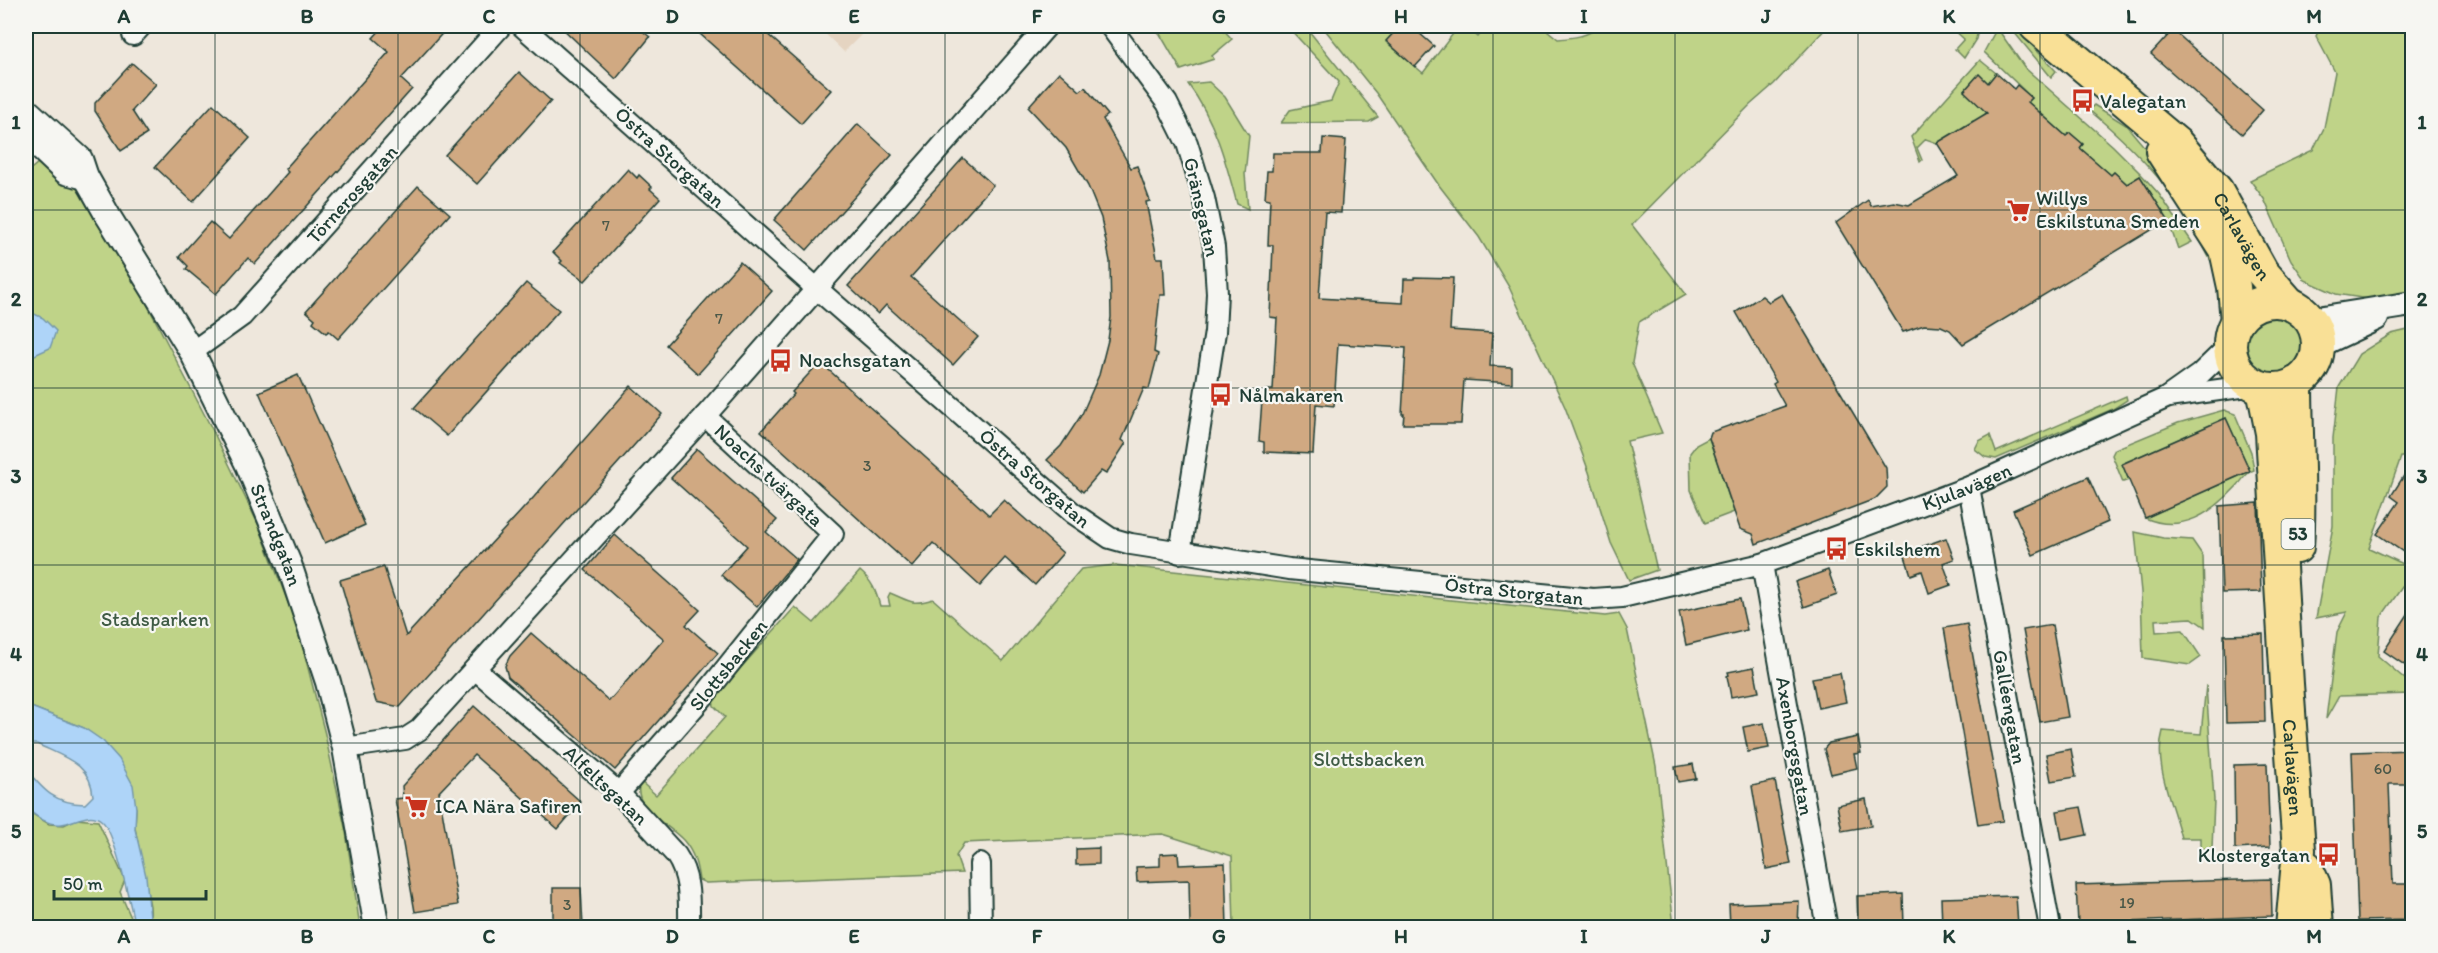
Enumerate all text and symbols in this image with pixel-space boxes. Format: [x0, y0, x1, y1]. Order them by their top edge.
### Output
text: A [117, 4, 131, 28]
text: B [301, 4, 314, 28]
text: C [483, 4, 496, 28]
text: D [665, 4, 679, 28]
text: E [848, 4, 860, 28]
text: F [1032, 4, 1043, 28]
text: G [1212, 4, 1226, 28]
text: H [1394, 4, 1408, 28]
text: I [1580, 4, 1588, 28]
text: J [1760, 4, 1771, 28]
text: K [1943, 4, 1957, 28]
text: L [2126, 4, 2137, 28]
text: M [2306, 4, 2322, 28]
bus stop icon: Valegatan [2069, 88, 2095, 114]
place label: Valegatan [2100, 89, 2186, 113]
street label: Östra Storgatan [610, 101, 730, 213]
text: 1 [11, 110, 21, 134]
text: 1 [2417, 110, 2427, 134]
street label: Törnerosgatan [301, 140, 403, 248]
street label: Gränsgatan [1179, 155, 1225, 259]
place label: Willys Eskilstuna Smeden [2036, 186, 2200, 233]
street label: Carlavägen [2208, 188, 2276, 286]
supermarket icon: Willys Eskilstuna Smeden [2005, 197, 2031, 223]
house number: 7 [602, 216, 610, 235]
text: 2 [11, 287, 22, 311]
text: 2 [2417, 287, 2428, 311]
house number: 7 [715, 309, 723, 328]
bus stop icon: Noachsgatan [768, 347, 794, 373]
place label: Noachsgatan [799, 348, 911, 372]
bus stop icon: Nålmakaren [1208, 382, 1234, 408]
place label: Nålmakaren [1239, 383, 1344, 407]
street label: Noachs tvärgata [710, 419, 828, 532]
street label: Östra Storgatan [975, 423, 1096, 533]
house number: 3 [863, 456, 872, 475]
street label: Kjulavägen [1919, 457, 2015, 515]
text: 3 [11, 464, 22, 488]
text: 3 [2417, 464, 2428, 488]
street label: Strandgatan [245, 480, 307, 589]
road number: 53 [2282, 519, 2314, 549]
bus stop icon: Eskilshem [1823, 536, 1849, 562]
place label: Eskilshem [1854, 537, 1941, 561]
street label: Östra Storgatan [1443, 572, 1585, 610]
park label: Stadsparken [101, 607, 209, 631]
street label: Slottsbacken [684, 614, 772, 716]
text: 4 [10, 642, 22, 666]
text: 4 [2416, 642, 2428, 666]
street label: Galléengatan [1988, 648, 2032, 766]
street label: Axenborgsgatan [1771, 675, 1819, 817]
street label: Carlavägen [2278, 718, 2309, 817]
street label: Alfeltsgatan [559, 740, 653, 830]
park label: Slottsbacken [1313, 747, 1425, 771]
house number: 60 [2374, 759, 2392, 778]
supermarket icon: ICA Nära Safiren [404, 793, 430, 819]
place label: ICA Nära Safiren [435, 794, 582, 818]
text: 5 [11, 819, 22, 843]
text: 5 [2417, 819, 2428, 843]
bus stop icon: Klostergatan [2315, 842, 2341, 868]
place label: Klostergatan [2198, 843, 2310, 867]
scale bar [54, 863, 206, 901]
text: 50 m [63, 873, 103, 895]
house number: 19 [2119, 893, 2135, 912]
house number: 3 [563, 895, 572, 914]
text: A [117, 924, 131, 948]
text: B [301, 924, 314, 948]
text: C [483, 924, 496, 948]
text: D [665, 924, 679, 948]
text: E [848, 924, 860, 948]
text: F [1032, 924, 1043, 948]
text: G [1212, 924, 1226, 948]
text: H [1394, 924, 1408, 948]
text: I [1580, 924, 1588, 948]
text: J [1760, 924, 1771, 948]
text: K [1943, 924, 1957, 948]
text: L [2126, 924, 2137, 948]
text: M [2306, 924, 2322, 948]

